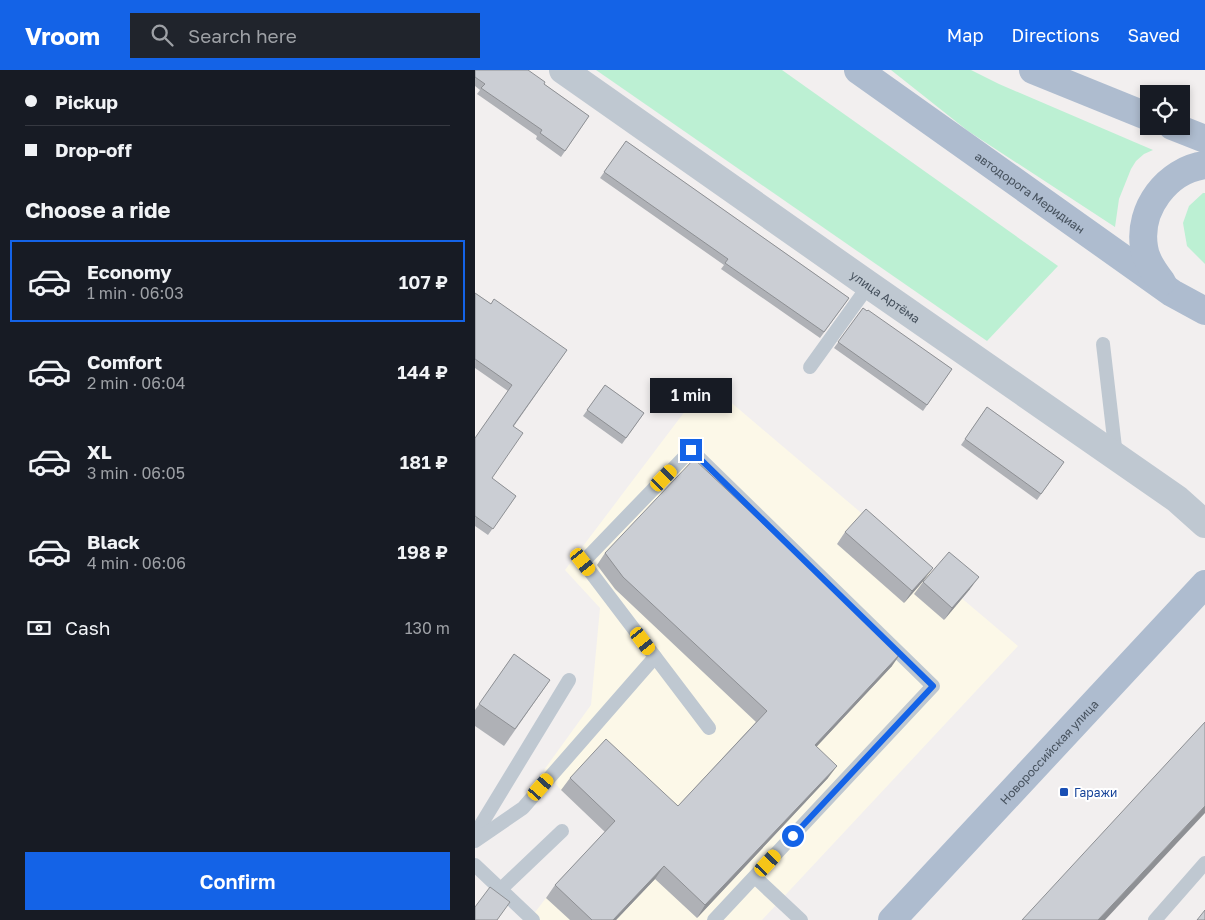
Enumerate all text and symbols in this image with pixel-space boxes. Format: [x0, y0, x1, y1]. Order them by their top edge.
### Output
search box [130, 13, 480, 58]
text: Vroom [25, 21, 100, 50]
icon: search [148, 21, 176, 49]
text: Search here [188, 24, 297, 47]
text: Map [947, 24, 983, 46]
text: Directions [1011, 24, 1099, 46]
text: Saved [1127, 24, 1180, 46]
map controls [1140, 85, 1190, 135]
button: locate [1140, 85, 1190, 135]
text: Pickup [55, 90, 118, 113]
text: Drop-off [55, 138, 132, 161]
street label: автодорога Меридиан [972, 148, 1088, 236]
text: Choose a ride [25, 196, 171, 223]
icon: car [27, 259, 72, 304]
text: Economy [87, 260, 172, 283]
street label: улица Артёма [848, 267, 923, 326]
text: 107 ₽ [399, 270, 448, 293]
text: 1 min · 06:03 [87, 283, 184, 303]
icon: car [27, 349, 72, 394]
text: Comfort [87, 350, 162, 373]
text: 144 ₽ [397, 360, 448, 383]
text: 2 min · 06:04 [87, 373, 185, 393]
callout: 1 min [650, 378, 732, 412]
text: 1 min [671, 385, 711, 405]
icon: car [27, 439, 72, 484]
route end [680, 439, 702, 461]
text: XL [87, 440, 112, 463]
text: 181 ₽ [400, 450, 448, 473]
car [648, 462, 679, 494]
text: 3 min · 06:05 [87, 463, 185, 483]
icon: car [27, 529, 72, 574]
text: Black [87, 530, 140, 553]
text: 198 ₽ [397, 540, 448, 563]
car [567, 546, 598, 578]
text: 4 min · 06:06 [87, 553, 186, 573]
icon: cash [25, 614, 53, 642]
text: Cash [65, 616, 110, 639]
text: 130 m [405, 618, 450, 638]
car [627, 625, 658, 657]
street label: Новороссийская улица [996, 696, 1101, 807]
car [525, 771, 556, 803]
place label: Гаражи [1074, 785, 1117, 800]
marker: Гаражи [1058, 786, 1070, 798]
route start [782, 825, 804, 847]
car [752, 847, 783, 879]
button: Confirm [25, 852, 450, 910]

